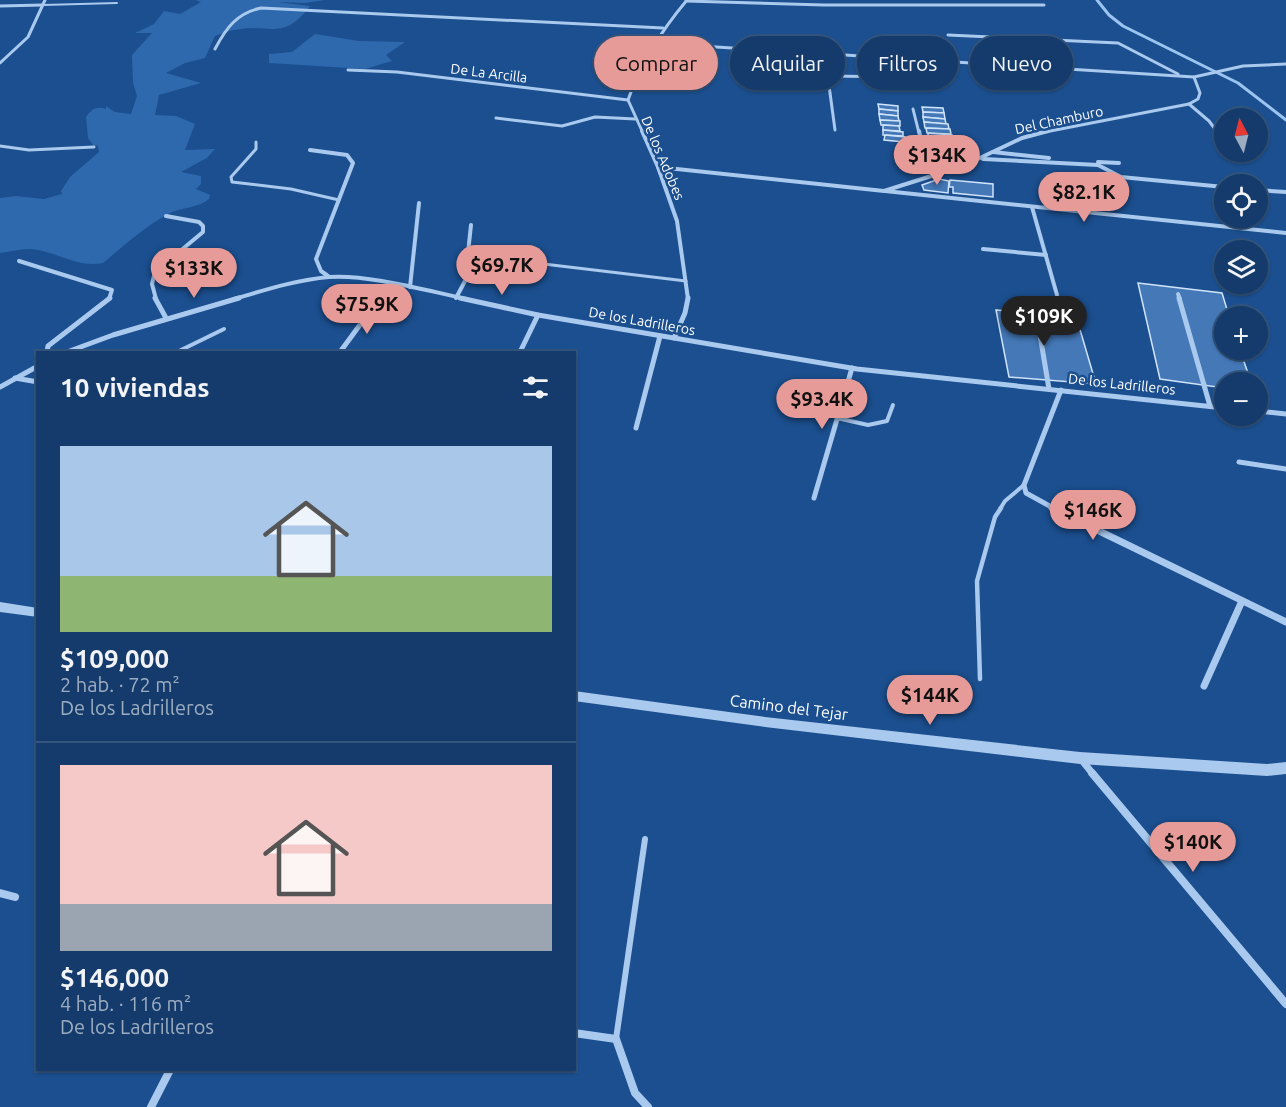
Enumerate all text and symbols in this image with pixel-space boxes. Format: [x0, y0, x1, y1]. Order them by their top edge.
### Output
chip: Comprar [594, 36, 718, 90]
chip: Alquilar [730, 36, 845, 90]
chip: Filtros [857, 36, 958, 90]
chip: Nuevo [970, 36, 1073, 90]
street label: De La Arcilla [450, 60, 528, 86]
street label: Del Chamburo [1013, 103, 1105, 137]
north arrow [1214, 108, 1268, 162]
map controls [1214, 108, 1268, 426]
street label: De los Adobes [638, 114, 688, 202]
pin: $134K [895, 135, 979, 186]
text: $134K [908, 143, 966, 166]
pin: $82.1K [1035, 172, 1133, 223]
button: locate [1214, 174, 1268, 228]
text: $82.1K [1052, 180, 1116, 203]
button: layers [1214, 240, 1268, 294]
pin: $69.7K [453, 245, 551, 296]
pin: $133K [152, 248, 236, 299]
text: $69.7K [470, 253, 534, 276]
text: $133K [165, 256, 223, 279]
pin: $75.9K [318, 284, 416, 335]
text: $75.9K [335, 292, 399, 315]
pin: $109K [1002, 296, 1086, 347]
street label: De los Ladrilleros [588, 304, 696, 338]
text: $109K [1015, 304, 1073, 327]
button: + [1214, 306, 1268, 360]
street label: De los Ladrilleros [1068, 370, 1176, 398]
icon: filters [519, 371, 552, 404]
button: − [1214, 372, 1268, 426]
text: 10 viviendas [60, 373, 210, 402]
pin: $93.4K [773, 379, 871, 430]
text: $93.4K [790, 387, 854, 410]
icon: home [252, 485, 360, 593]
pin: $146K [1051, 490, 1135, 541]
text: $146K [1064, 498, 1122, 521]
text: $109,000 [60, 644, 169, 673]
text: 2 hab. · 72 m² [60, 673, 180, 696]
pin: $144K [888, 675, 972, 726]
text: $144K [901, 683, 959, 706]
street label: Camino del Tejar [729, 691, 849, 723]
text: De los Ladrilleros [60, 696, 214, 719]
icon: home [252, 804, 360, 912]
pin: $140K [1151, 822, 1235, 873]
text: $140K [1164, 830, 1222, 853]
text: $146,000 [60, 963, 169, 992]
text: 4 hab. · 116 m² [60, 992, 191, 1015]
text: De los Ladrilleros [60, 1015, 214, 1038]

